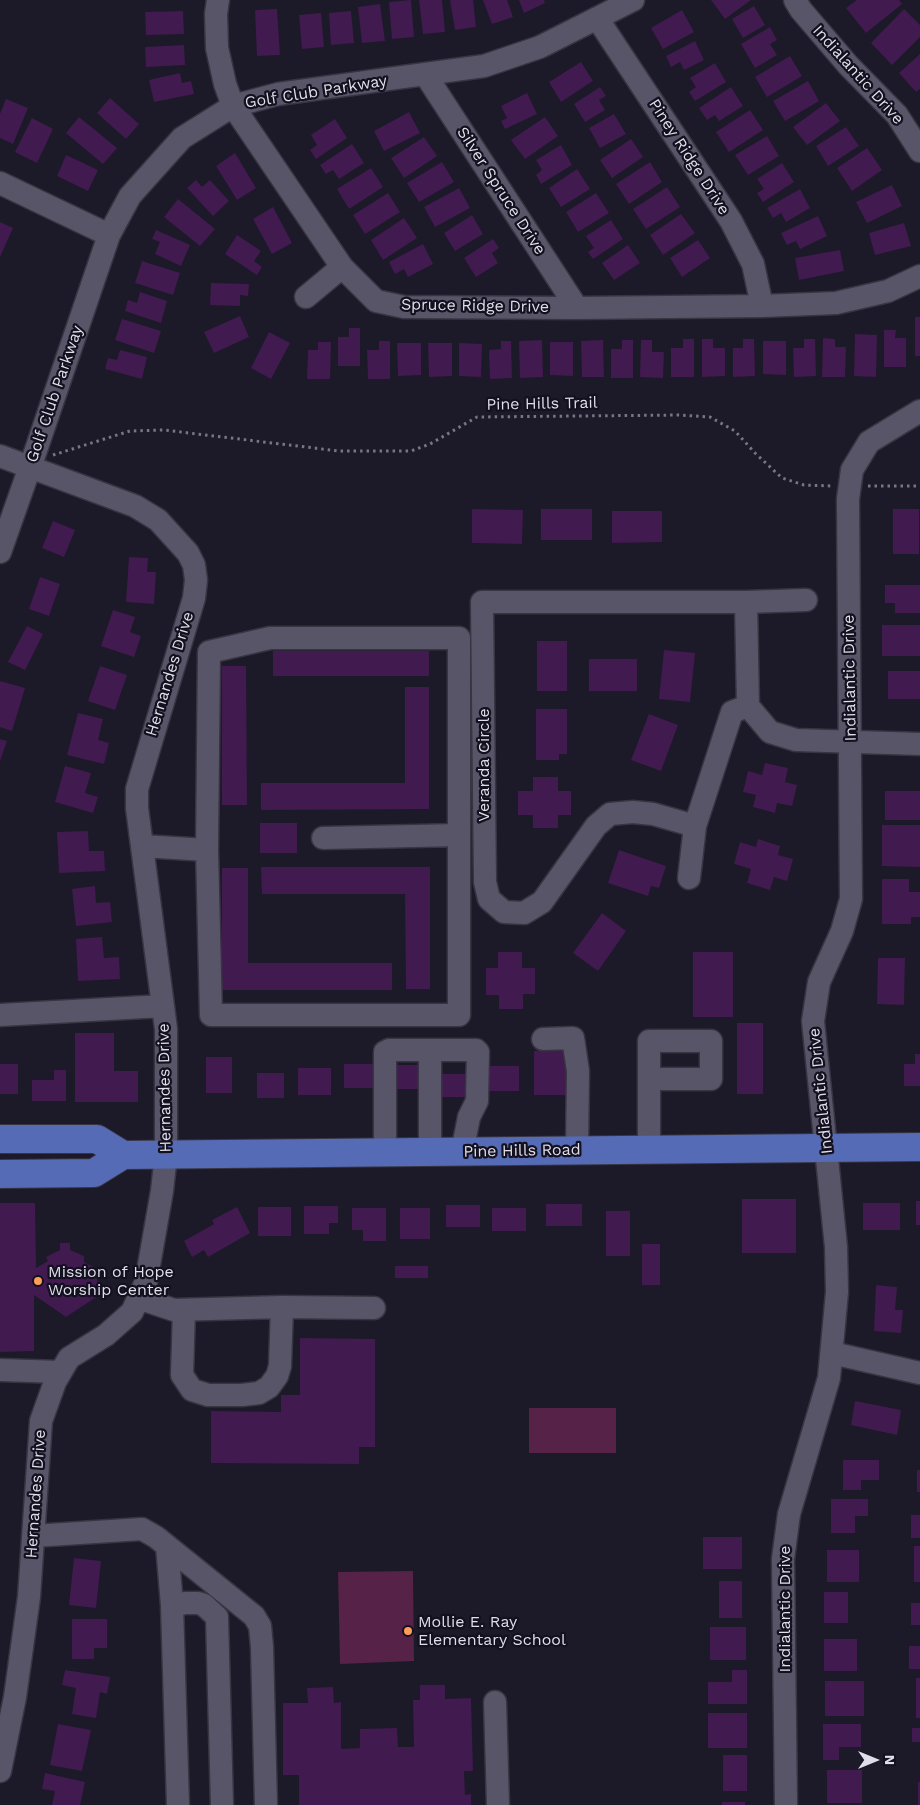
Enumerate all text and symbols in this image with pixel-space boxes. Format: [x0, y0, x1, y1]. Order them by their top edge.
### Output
street label: Indialantic Drive [808, 21, 908, 129]
street label: Golf Club Parkway [244, 71, 388, 113]
street label: Piney Ridge Drive [644, 95, 734, 219]
street label: Silver Spruce Drive [452, 123, 550, 259]
street label: Spruce Ridge Drive [401, 295, 549, 317]
street label: Golf Club Parkway [23, 323, 87, 465]
street label: Pine Hills Trail [486, 393, 598, 415]
street label: Hernandes Drive [142, 609, 198, 739]
street label: Indialantic Drive [839, 614, 861, 742]
street label: Veranda Circle [474, 708, 494, 822]
street label: Hernandes Drive [154, 1023, 176, 1153]
street label: Indialantic Drive [805, 1027, 837, 1155]
street label: Pine Hills Road [463, 1140, 581, 1162]
place label: Mission of Hope Worship Center [48, 1262, 174, 1300]
marker: Mission of Hope Worship Center [32, 1275, 44, 1287]
street label: Hernandes Drive [22, 1429, 50, 1559]
street label: Indialantic Drive [775, 1546, 795, 1672]
place label: Mollie E. Ray Elementary School [418, 1612, 566, 1650]
marker: Mollie E. Ray Elementary School [402, 1625, 414, 1637]
north arrow [850, 1735, 900, 1785]
text: N [882, 1755, 898, 1765]

